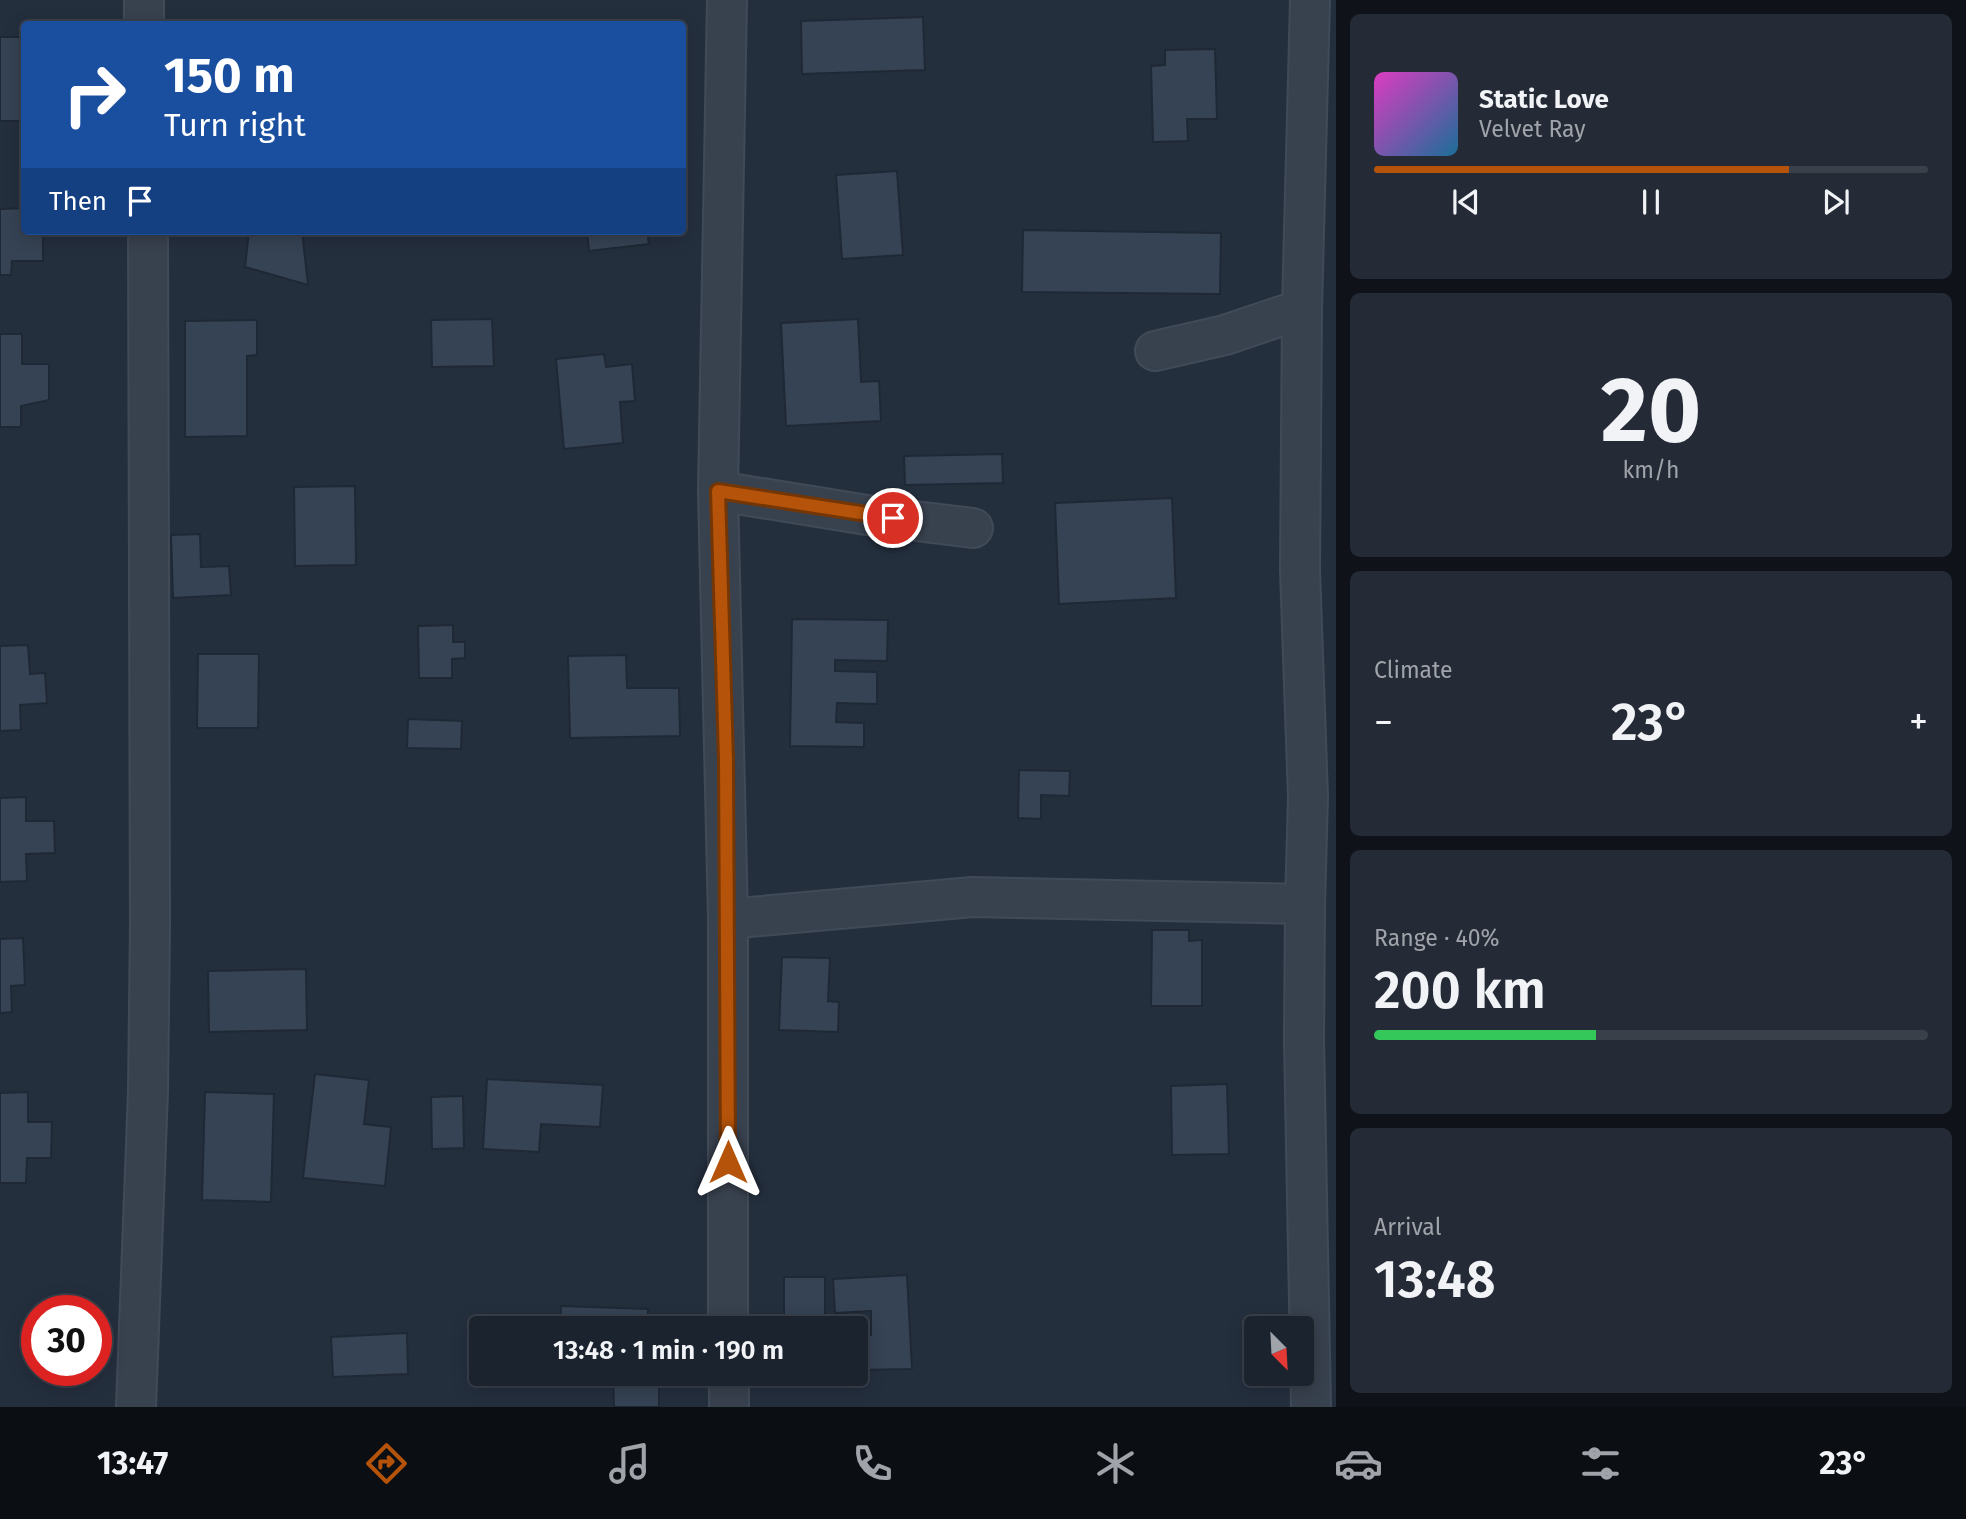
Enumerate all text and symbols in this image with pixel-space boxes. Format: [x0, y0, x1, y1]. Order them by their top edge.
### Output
text: 150 m [164, 46, 295, 105]
icon: right [49, 49, 140, 140]
text: Static Love [1479, 84, 1609, 115]
text: Turn right [164, 106, 306, 144]
text: Velvet Ray [1479, 115, 1586, 143]
icon: arrive [121, 182, 159, 220]
icon: previous [1447, 183, 1485, 221]
icon: pause [1632, 183, 1670, 221]
icon: next [1817, 183, 1855, 221]
text: Then [49, 186, 107, 217]
text: 20 [1601, 356, 1701, 465]
text: km/h [1623, 456, 1679, 484]
pin [863, 488, 923, 548]
icon: arrive [874, 499, 912, 537]
text: Climate [1374, 656, 1453, 684]
text: 23° [1611, 691, 1691, 754]
text: − [1374, 699, 1393, 745]
text: + [1909, 699, 1928, 745]
text: Range · 40% [1374, 924, 1500, 952]
text: 200 km [1374, 959, 1546, 1022]
position arrow [691, 1125, 765, 1199]
text: Arrival [1374, 1213, 1441, 1241]
text: 13:48 [1374, 1248, 1496, 1311]
speed limit sign: 30 [21, 1295, 112, 1386]
north arrow [1244, 1316, 1314, 1386]
map controls [1244, 1316, 1314, 1386]
text: 13:48 · 1 min · 190 m [553, 1335, 784, 1366]
icon: directions [362, 1439, 411, 1488]
icon: music [605, 1439, 654, 1488]
icon: phone [848, 1439, 897, 1488]
icon: climate [1091, 1439, 1140, 1488]
icon: car [1334, 1439, 1383, 1488]
icon: filters [1576, 1439, 1625, 1488]
text: 13:47 [97, 1444, 168, 1482]
text: 23° [1819, 1444, 1869, 1482]

